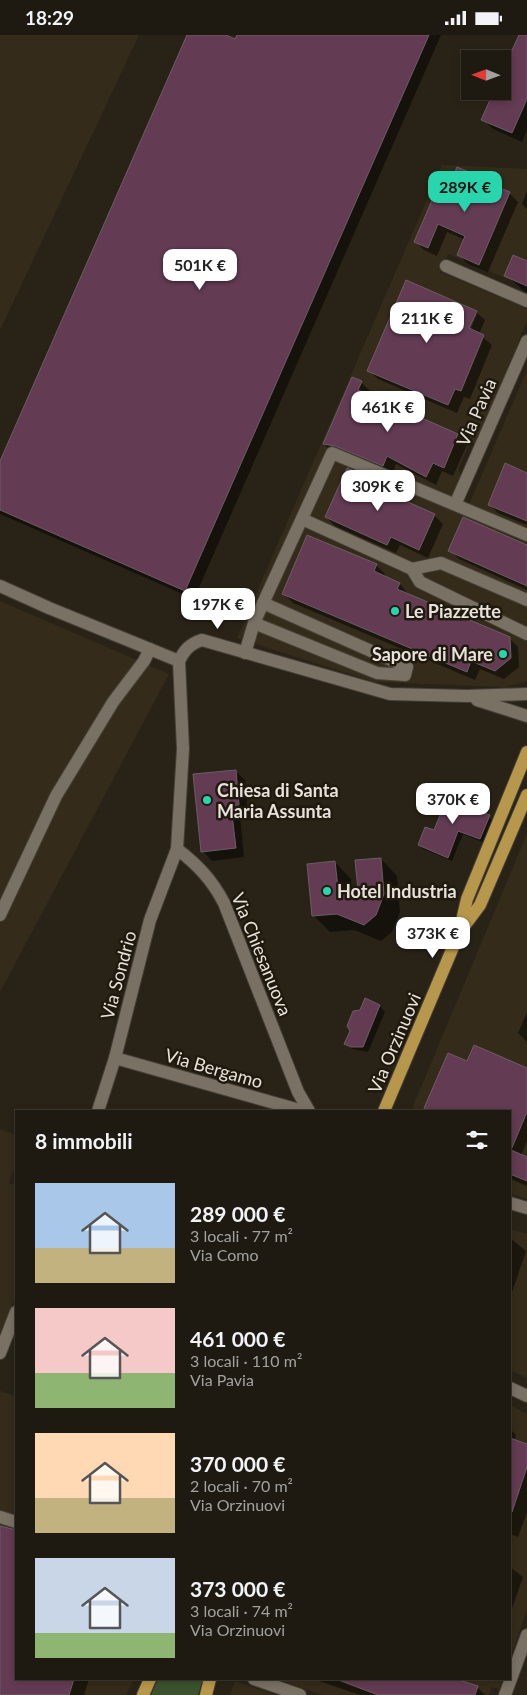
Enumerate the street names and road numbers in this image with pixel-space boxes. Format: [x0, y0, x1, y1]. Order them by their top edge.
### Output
street label: Via Pavia [451, 375, 501, 449]
street label: Via Chiesanuova [227, 889, 297, 1019]
street label: Via Sondrio [96, 928, 140, 1022]
street label: Via Orzinuovi [363, 989, 425, 1097]
street label: Via Bergamo [163, 1044, 265, 1092]

